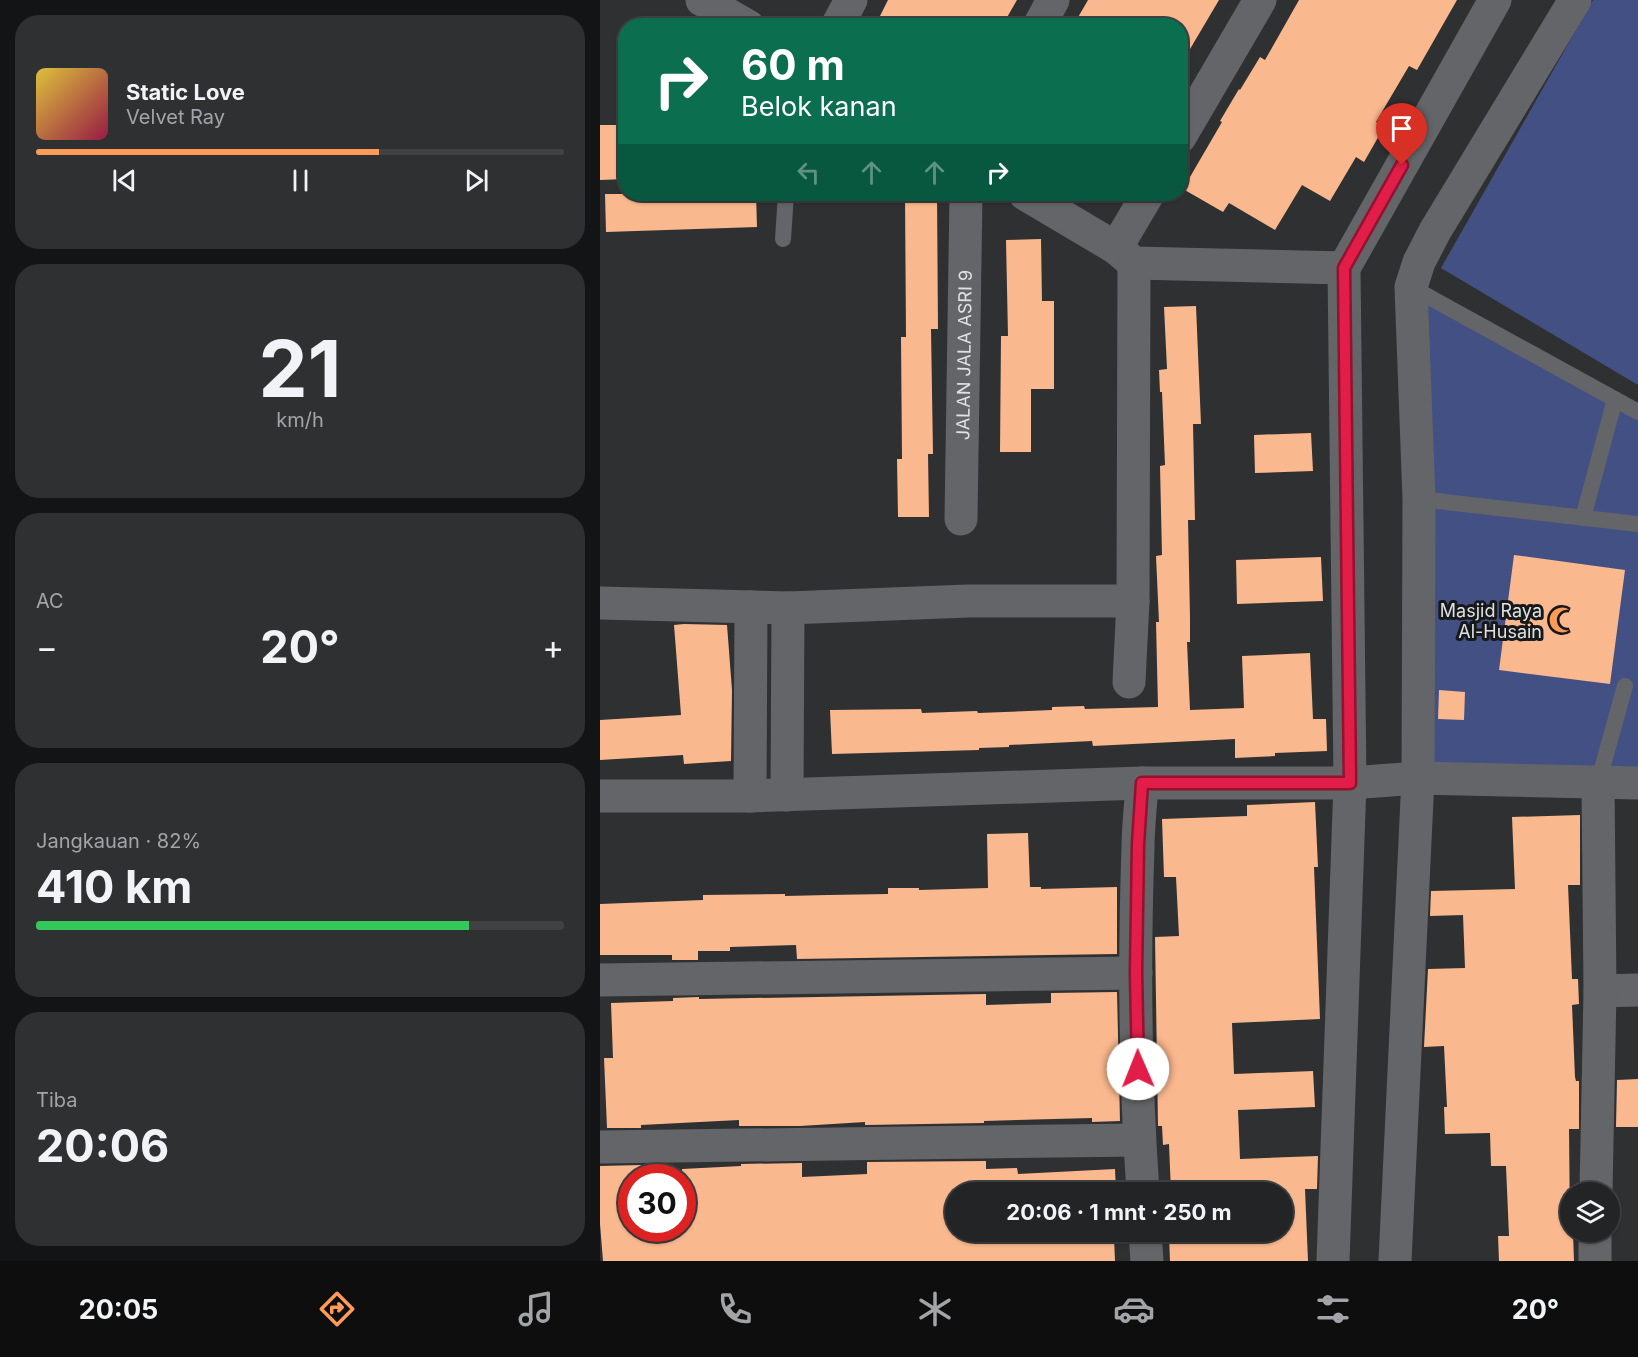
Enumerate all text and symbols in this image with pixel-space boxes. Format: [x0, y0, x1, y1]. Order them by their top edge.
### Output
text: 60 m [741, 39, 845, 90]
icon: right [642, 42, 720, 120]
text: Static Love [126, 79, 245, 105]
text: Belok kanan [741, 90, 897, 123]
pin [1376, 103, 1427, 165]
text: Velvet Ray [126, 105, 225, 129]
icon: arrive [1385, 112, 1418, 145]
icon: left [792, 156, 825, 189]
icon: ahead [855, 156, 888, 189]
icon: ahead [918, 156, 951, 189]
icon: right [981, 156, 1014, 189]
icon: previous [108, 164, 141, 197]
icon: pause [284, 164, 317, 197]
icon: next [460, 164, 493, 197]
street label: JALAN JALA ASRI 9 [952, 270, 975, 440]
text: 21 [259, 321, 341, 416]
text: km/h [276, 408, 324, 432]
text: AC [36, 589, 64, 613]
place label: Masjid Raya Al-Husain [1440, 600, 1542, 642]
mosque icon: Masjid Raya Al-Husain [1547, 605, 1577, 635]
text: 20° [260, 619, 340, 674]
text: − [36, 627, 58, 667]
text: + [542, 627, 564, 667]
text: Jangkauan · 82% [36, 829, 201, 853]
text: 410 km [36, 859, 192, 914]
position arrow [1106, 1037, 1170, 1101]
text: Tiba [36, 1088, 77, 1112]
text: 20:06 [36, 1118, 169, 1173]
speed limit sign: 30 [618, 1164, 696, 1242]
map controls [1560, 1182, 1620, 1242]
button: layers [1560, 1182, 1620, 1242]
text: 20:06 · 1 mnt · 250 m [1006, 1199, 1232, 1225]
icon: directions [316, 1288, 358, 1330]
icon: music [515, 1288, 557, 1330]
icon: phone [714, 1288, 756, 1330]
icon: climate [914, 1288, 956, 1330]
icon: car [1113, 1288, 1155, 1330]
icon: filters [1312, 1288, 1354, 1330]
text: 20:05 [79, 1293, 158, 1326]
text: 20° [1512, 1293, 1559, 1326]

